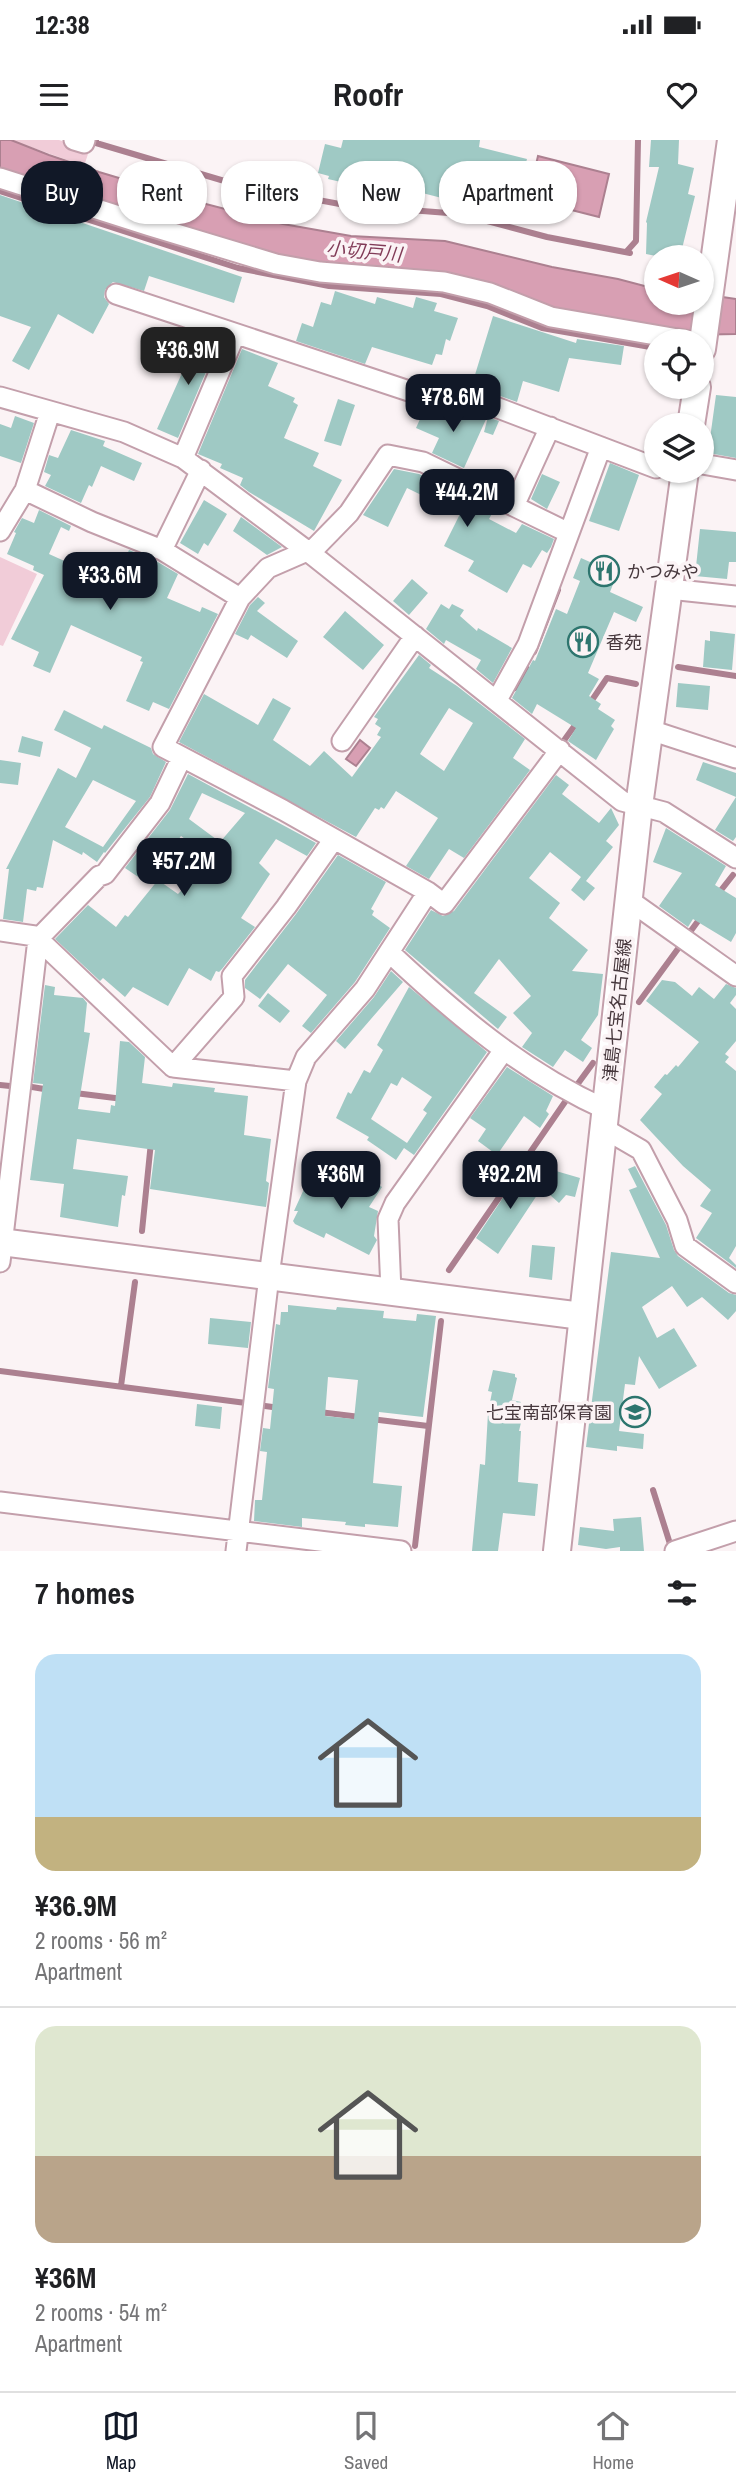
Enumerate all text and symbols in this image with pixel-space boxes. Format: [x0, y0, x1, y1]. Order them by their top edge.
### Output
text: 12:38 [35, 7, 90, 42]
text: Roofr [333, 73, 403, 116]
icon: menu [35, 76, 73, 114]
icon: heart [663, 76, 701, 114]
chip: Buy [21, 161, 103, 224]
chip: Rent [117, 161, 207, 224]
chip: Filters [221, 161, 323, 224]
chip: New [337, 161, 425, 224]
chip: Apartment [439, 161, 577, 224]
water label: 小切戸川 [325, 235, 405, 267]
north arrow [644, 245, 714, 315]
map controls [644, 245, 714, 483]
pin: ¥36.9M [131, 328, 245, 387]
button: locate [644, 329, 714, 399]
text: ¥36.9M [157, 334, 219, 365]
pin: ¥78.6M [396, 374, 510, 434]
text: ¥78.6M [422, 381, 484, 412]
button: layers [644, 413, 714, 483]
pin: ¥44.2M [410, 470, 524, 529]
text: ¥44.2M [436, 476, 498, 507]
pin: ¥33.6M [53, 552, 167, 612]
restaurant icon: かつみや [587, 554, 621, 588]
text: ¥33.6M [79, 559, 141, 590]
place label: かつみや [627, 559, 699, 584]
restaurant icon: 香苑 [566, 625, 600, 659]
place label: 香苑 [606, 630, 642, 655]
pin: ¥57.2M [127, 838, 241, 898]
text: ¥57.2M [153, 845, 215, 876]
street label: 津島七宝名古屋線 [597, 937, 637, 1083]
pin: ¥36M [300, 1152, 382, 1211]
pin: ¥92.2M [453, 1152, 567, 1211]
text: ¥36M [317, 1158, 365, 1189]
text: ¥92.2M [479, 1158, 541, 1189]
school or university icon: 七宝南部保育園 [618, 1395, 652, 1429]
place label: 七宝南部保育園 [486, 1400, 612, 1425]
text: 7 homes [35, 1573, 135, 1613]
icon: filters [663, 1574, 701, 1612]
icon: home [305, 1700, 431, 1826]
text: ¥36.9M [35, 1885, 117, 1925]
text: 2 rooms · 56 m² [35, 1925, 167, 1956]
text: Apartment [35, 1956, 122, 1987]
icon: home [305, 2072, 431, 2198]
text: ¥36M [35, 2257, 97, 2297]
text: 2 rooms · 54 m² [35, 2297, 167, 2328]
text: Apartment [35, 2328, 122, 2359]
tab: Map [102, 2407, 140, 2475]
tab: Saved [344, 2407, 388, 2475]
tab: Home [592, 2407, 634, 2475]

